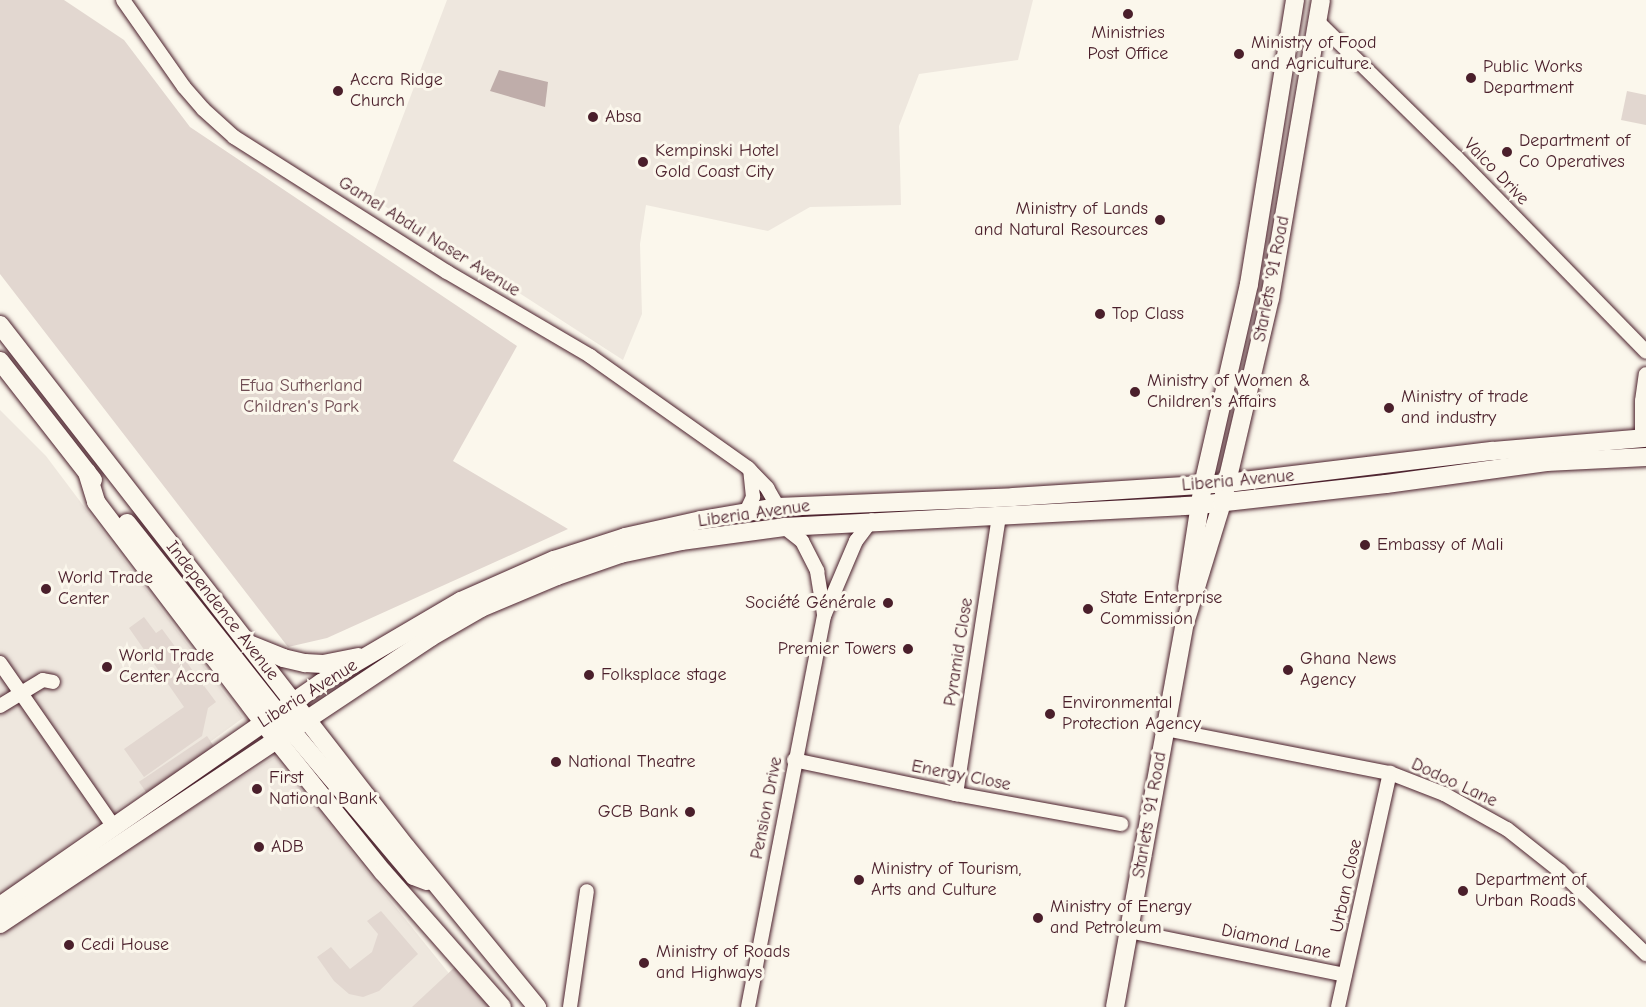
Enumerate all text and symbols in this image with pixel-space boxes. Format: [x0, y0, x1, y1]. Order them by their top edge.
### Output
marker: Ministries Post Office [1121, 7, 1135, 21]
place label: Ministries Post Office [1088, 23, 1168, 66]
place label: Ministry of Food and Agriculture. [1251, 33, 1376, 76]
marker: Ministry of Food and Agriculture. [1232, 47, 1246, 61]
place label: Public Works Department [1483, 57, 1582, 100]
place label: Accra Ridge Church [350, 70, 443, 112]
marker: Public Works Department [1464, 71, 1478, 85]
marker: Accra Ridge Church [331, 84, 345, 98]
place label: Absa [605, 106, 642, 128]
marker: Absa [586, 110, 600, 124]
place label: Department of Co Operatives [1519, 131, 1630, 174]
street label: Valco Drive [1459, 134, 1533, 210]
place label: Kempinski Hotel Gold Coast City [655, 141, 779, 184]
marker: Department of Co Operatives [1500, 145, 1514, 159]
marker: Kempinski Hotel Gold Coast City [636, 155, 650, 169]
street label: Gamel Abdul Naser Avenue [334, 172, 524, 302]
place label: Ministry of Lands and Natural Resources [974, 199, 1148, 242]
marker: Ministry of Lands and Natural Resources [1153, 213, 1167, 227]
street label: Starlets '91 Road [1249, 214, 1295, 344]
place label: Top Class [1112, 303, 1184, 325]
marker: Top Class [1093, 307, 1107, 321]
place label: Ministry of Women & Children's Affairs [1147, 371, 1310, 413]
park label: Efua Sutherland Children's Park [239, 376, 363, 418]
marker: Ministry of Women & Children's Affairs [1128, 385, 1142, 399]
place label: Ministry of trade and industry [1401, 387, 1528, 430]
marker: Ministry of trade and industry [1382, 401, 1396, 415]
street label: Liberia Avenue [1181, 465, 1295, 497]
street label: Liberia Avenue [697, 495, 811, 533]
place label: Embassy of Mali [1377, 534, 1504, 556]
street label: Independence Avenue [161, 537, 283, 685]
marker: Embassy of Mali [1358, 538, 1372, 552]
place label: World Trade Center [58, 568, 153, 610]
marker: World Trade Center [39, 582, 53, 596]
place label: State Enterprise Commission [1100, 588, 1222, 630]
place label: Société Générale [745, 592, 876, 614]
marker: Société Générale [881, 596, 895, 610]
street label: Pyramid Close [940, 596, 978, 708]
marker: State Enterprise Commission [1081, 602, 1095, 616]
place label: Premier Towers [778, 638, 896, 660]
marker: Premier Towers [901, 642, 915, 656]
place label: World Trade Center Accra [119, 646, 220, 688]
place label: Ghana News Agency [1300, 649, 1396, 692]
street label: Liberia Avenue [254, 655, 362, 733]
marker: World Trade Center Accra [100, 660, 114, 674]
marker: Ghana News Agency [1281, 663, 1295, 677]
place label: Folksplace stage [601, 664, 726, 686]
marker: Folksplace stage [582, 668, 596, 682]
place label: Environmental Protection Agency [1062, 693, 1201, 736]
marker: Environmental Protection Agency [1043, 707, 1057, 721]
street label: Starlets '91 Road [1128, 750, 1172, 880]
place label: National Theatre [568, 751, 695, 773]
street label: Dodoo Lane [1408, 754, 1500, 812]
marker: National Theatre [549, 755, 563, 769]
street label: Pension Drive [746, 755, 788, 861]
street label: Energy Close [909, 756, 1013, 796]
place label: First National Bank [269, 768, 377, 810]
marker: First National Bank [250, 782, 264, 796]
place label: GCB Bank [598, 801, 678, 823]
marker: GCB Bank [683, 805, 697, 819]
place label: ADB [271, 836, 304, 858]
street label: Urban Close [1327, 837, 1367, 935]
marker: ADB [252, 840, 266, 854]
place label: Ministry of Tourism, Arts and Culture [871, 859, 1022, 902]
place label: Department of Urban Roads [1475, 870, 1586, 912]
marker: Ministry of Tourism, Arts and Culture [852, 873, 866, 887]
marker: Department of Urban Roads [1456, 884, 1470, 898]
place label: Ministry of Energy and Petroleum [1050, 897, 1192, 940]
marker: Ministry of Energy and Petroleum [1031, 911, 1045, 925]
street label: Diamond Lane [1219, 920, 1333, 964]
place label: Cedi House [81, 934, 169, 956]
marker: Cedi House [62, 938, 76, 952]
place label: Ministry of Roads and Highways [656, 942, 790, 984]
marker: Ministry of Roads and Highways [637, 956, 651, 970]

